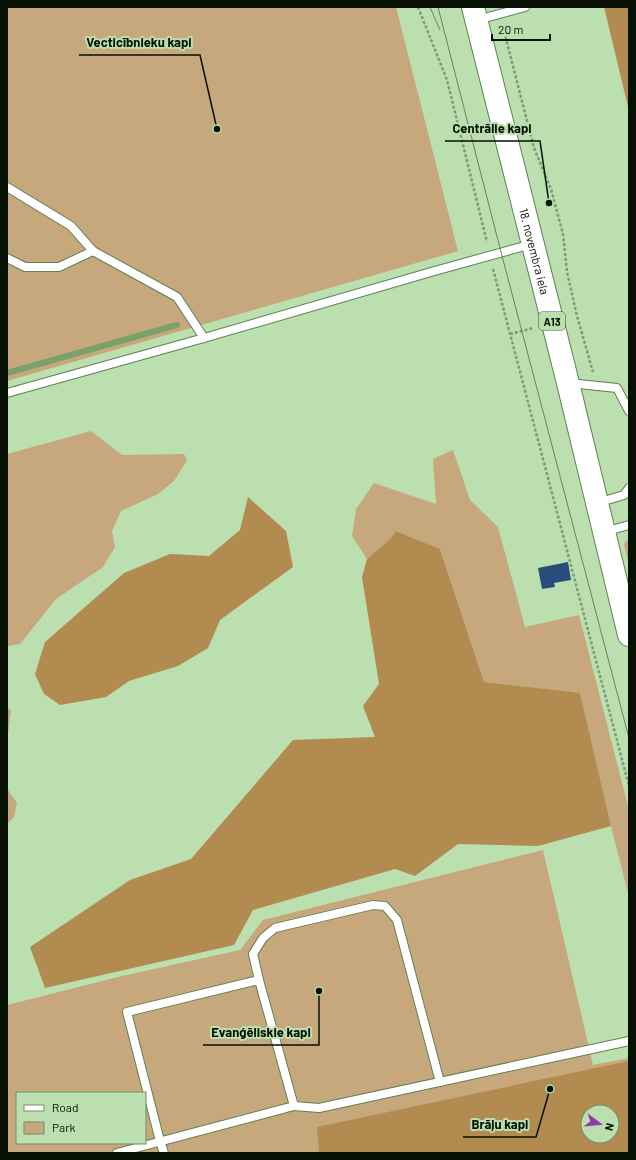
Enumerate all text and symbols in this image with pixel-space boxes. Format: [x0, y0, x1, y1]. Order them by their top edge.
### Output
scale bar [492, 16, 550, 42]
text: 20 m [498, 22, 524, 36]
callout: Vecticībnieku kapi [79, 30, 200, 55]
text: Vecticībnieku kapi [86, 34, 192, 50]
callout: Centrālie kapi [445, 116, 540, 141]
text: Centrālie kapi [452, 120, 532, 136]
street label: 18. novembra iela [517, 207, 552, 296]
road number: A13 [539, 312, 565, 330]
callout: Evanģēliskie kapi [203, 1020, 319, 1045]
text: Evanģēliskie kapi [211, 1024, 311, 1040]
legend [16, 1092, 146, 1144]
text: Road [52, 1100, 79, 1114]
north arrow [580, 1104, 620, 1144]
callout: Brāļu kapi [463, 1112, 536, 1137]
text: Brāļu kapi [472, 1116, 528, 1132]
text: Park [52, 1120, 76, 1134]
text: N [603, 1122, 617, 1132]

